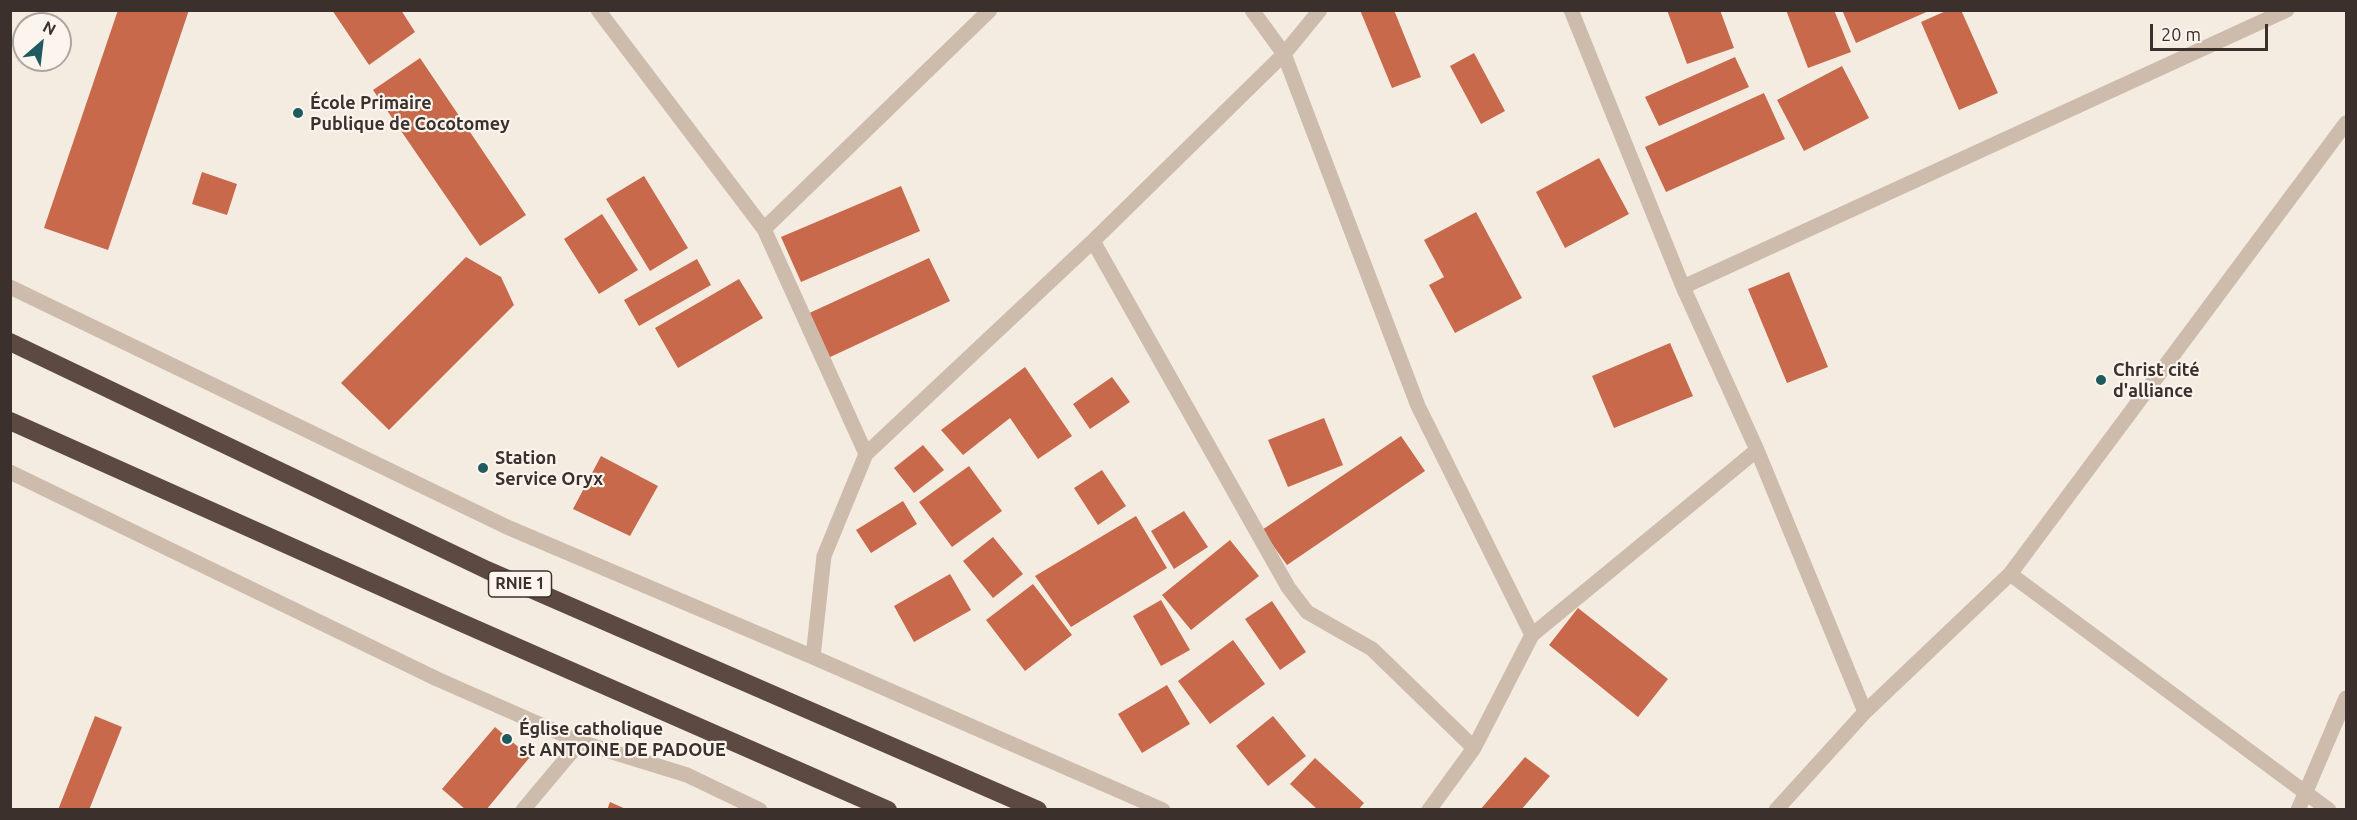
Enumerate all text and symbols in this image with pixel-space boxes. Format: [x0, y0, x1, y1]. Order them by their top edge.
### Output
north arrow [12, 12, 72, 72]
scale bar [2153, 12, 2272, 50]
text: N [40, 17, 59, 39]
text: 20 m [2161, 24, 2201, 44]
place label: École Primaire Publique de Cocotomey [310, 92, 510, 134]
marker: École Primaire Publique de Cocotomey [291, 106, 305, 120]
place label: Christ cité d'alliance [2113, 359, 2200, 401]
marker: Christ cité d'alliance [2094, 373, 2108, 387]
place label: Station Service Oryx [495, 447, 603, 490]
marker: Station Service Oryx [476, 461, 490, 475]
road number: RNIE 1 [488, 571, 552, 597]
place label: Église catholique st ANTOINE DE PADOUE [519, 718, 726, 760]
marker: Église catholique st ANTOINE DE PADOUE [500, 732, 514, 746]

